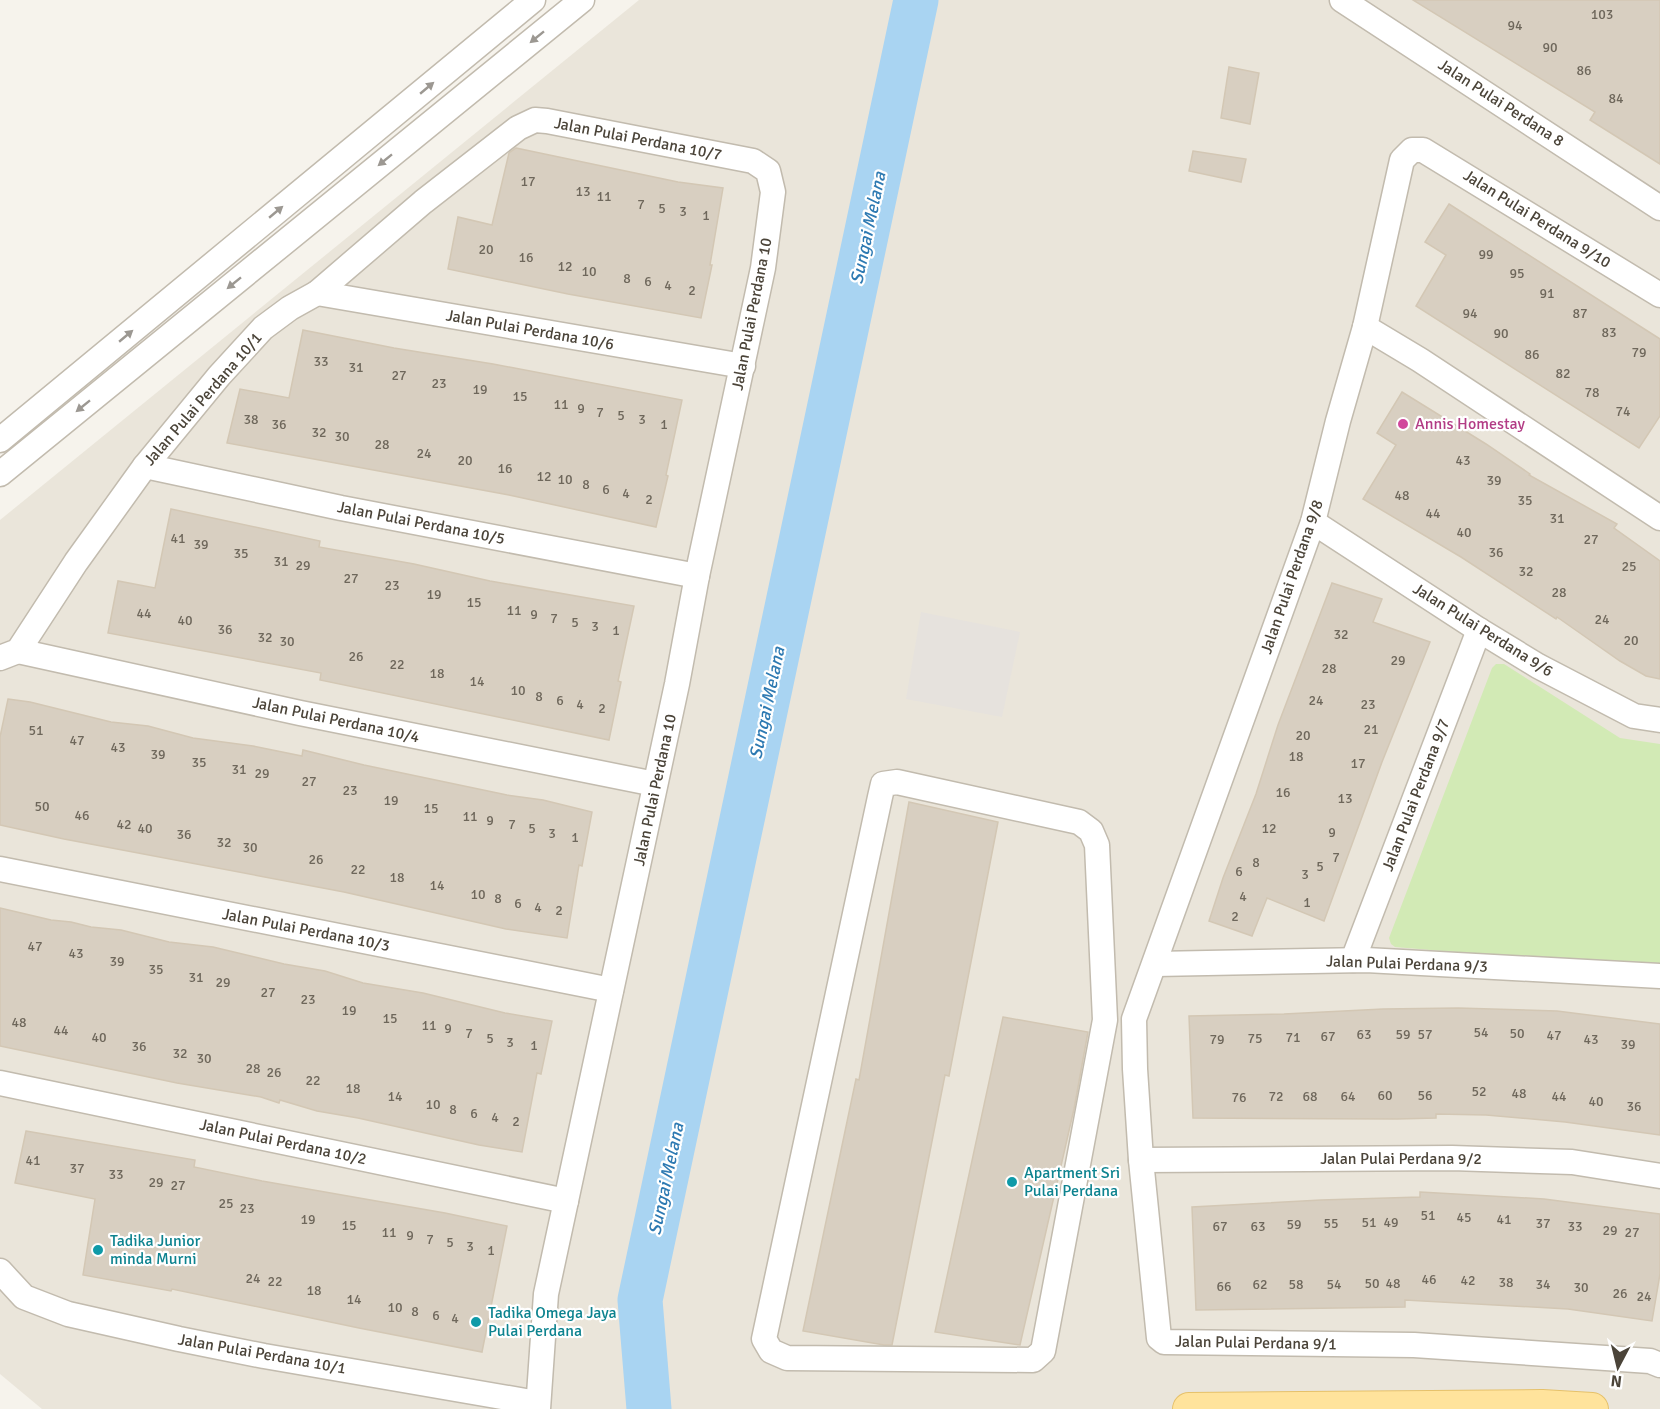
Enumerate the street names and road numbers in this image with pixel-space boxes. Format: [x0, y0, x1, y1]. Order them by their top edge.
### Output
street label: Jalan Pulai Perdana 8 [1434, 55, 1568, 151]
street label: Jalan Pulai Perdana 10/7 [553, 113, 723, 165]
street label: Jalan Pulai Perdana 9/10 [1459, 165, 1615, 273]
street label: Jalan Pulai Perdana 10 [727, 236, 777, 392]
street label: Jalan Pulai Perdana 10/6 [444, 305, 616, 355]
street label: Jalan Pulai Perdana 10/1 [140, 328, 266, 470]
street label: Jalan Pulai Perdana 10/5 [336, 497, 506, 549]
street label: Jalan Pulai Perdana 9/8 [1256, 497, 1328, 657]
street label: Jalan Pulai Perdana 9/6 [1409, 579, 1557, 681]
street label: Jalan Pulai Perdana 10/4 [251, 693, 422, 748]
street label: Jalan Pulai Perdana 10 [629, 712, 681, 868]
street label: Jalan Pulai Perdana 9/7 [1378, 716, 1454, 874]
street label: Jalan Pulai Perdana 10/3 [221, 904, 391, 956]
street label: Jalan Pulai Perdana 9/3 [1326, 951, 1488, 977]
street label: Jalan Pulai Perdana 10/2 [198, 1115, 368, 1169]
street label: Jalan Pulai Perdana 9/2 [1320, 1149, 1482, 1169]
street label: Jalan Pulai Perdana 10/1 [176, 1329, 348, 1379]
street label: Jalan Pulai Perdana 9/1 [1175, 1332, 1337, 1354]

